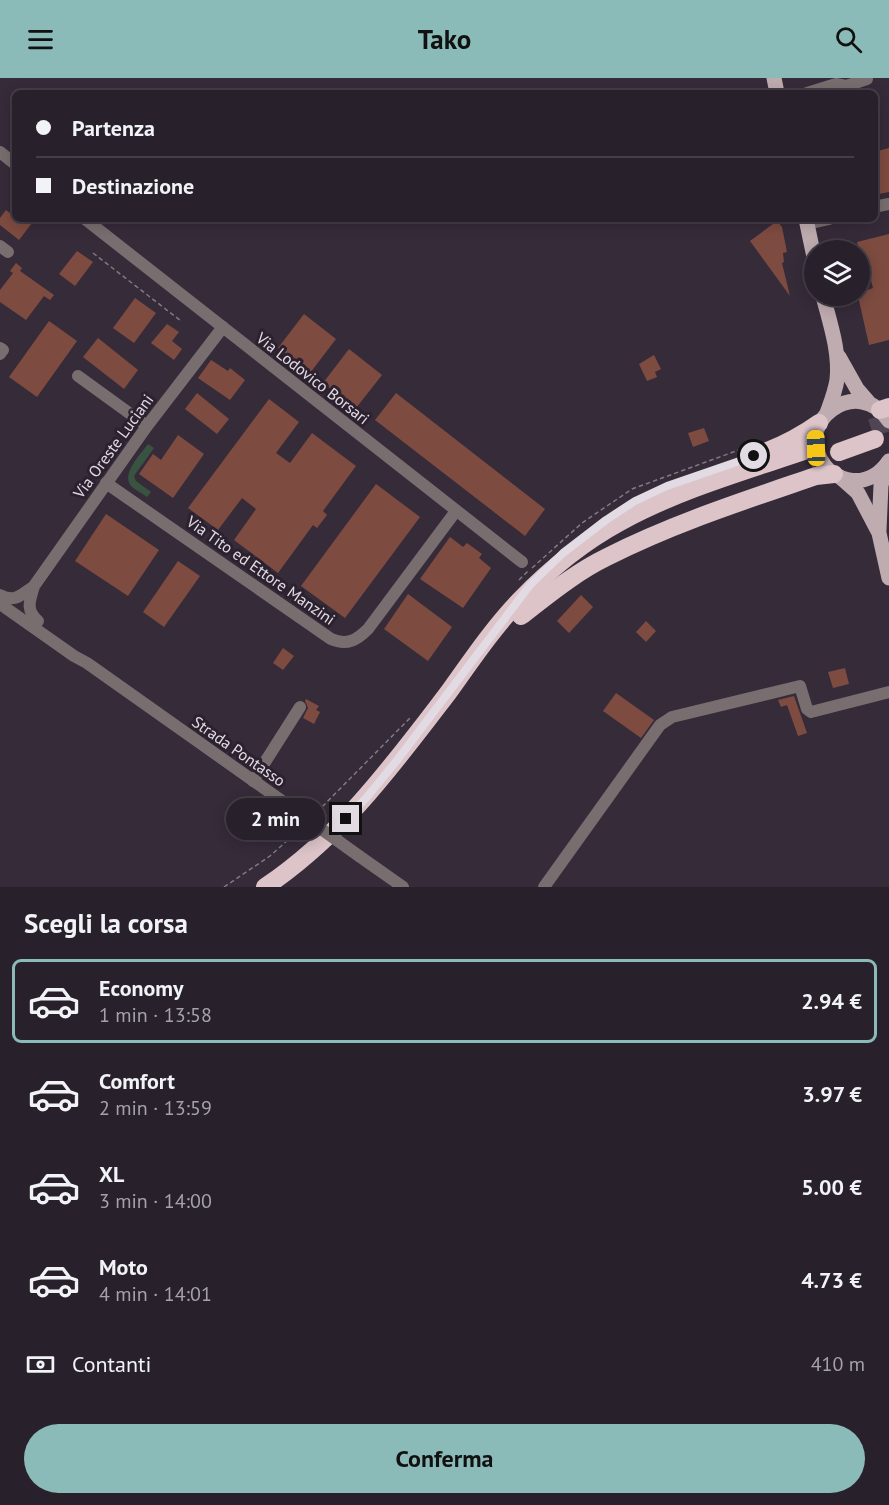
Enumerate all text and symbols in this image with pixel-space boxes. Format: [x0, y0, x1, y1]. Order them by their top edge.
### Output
text: Tako [418, 22, 471, 56]
icon: menu [24, 23, 57, 56]
icon: search [832, 23, 865, 56]
text: Partenza [72, 114, 155, 142]
text: Destinazione [72, 172, 194, 200]
map controls [804, 240, 870, 306]
button: layers [804, 240, 870, 306]
street label: Via Lodovico Borsari [252, 327, 374, 428]
street label: Via Oreste Luciani [68, 390, 157, 503]
car [806, 430, 826, 466]
route start [740, 442, 767, 469]
street label: Via Tito ed Ettore Manzini [182, 511, 339, 629]
street label: Strada Pontasso [189, 711, 289, 791]
callout: 2 min [226, 798, 325, 840]
route end [332, 805, 359, 832]
text: 2 min [251, 806, 300, 832]
text: Scegli la corsa [24, 906, 188, 940]
icon: car [27, 974, 81, 1028]
text: Economy [99, 974, 183, 1002]
text: 2.94 € [801, 987, 862, 1015]
text: 1 min · 13:58 [99, 1002, 212, 1028]
icon: car [27, 1067, 81, 1121]
text: Comfort [99, 1067, 175, 1095]
text: 3.97 € [802, 1080, 862, 1108]
text: 2 min · 13:59 [99, 1095, 212, 1121]
icon: car [27, 1160, 81, 1214]
text: XL [99, 1160, 124, 1188]
text: 5.00 € [801, 1173, 862, 1201]
text: 3 min · 14:00 [99, 1188, 212, 1214]
icon: car [27, 1253, 81, 1307]
text: Moto [99, 1253, 148, 1281]
text: 4.73 € [801, 1266, 862, 1294]
text: 4 min · 14:01 [99, 1281, 212, 1307]
icon: cash [24, 1348, 57, 1381]
text: Contanti [72, 1350, 151, 1378]
text: 410 m [811, 1351, 865, 1377]
button: Conferma [24, 1424, 865, 1493]

